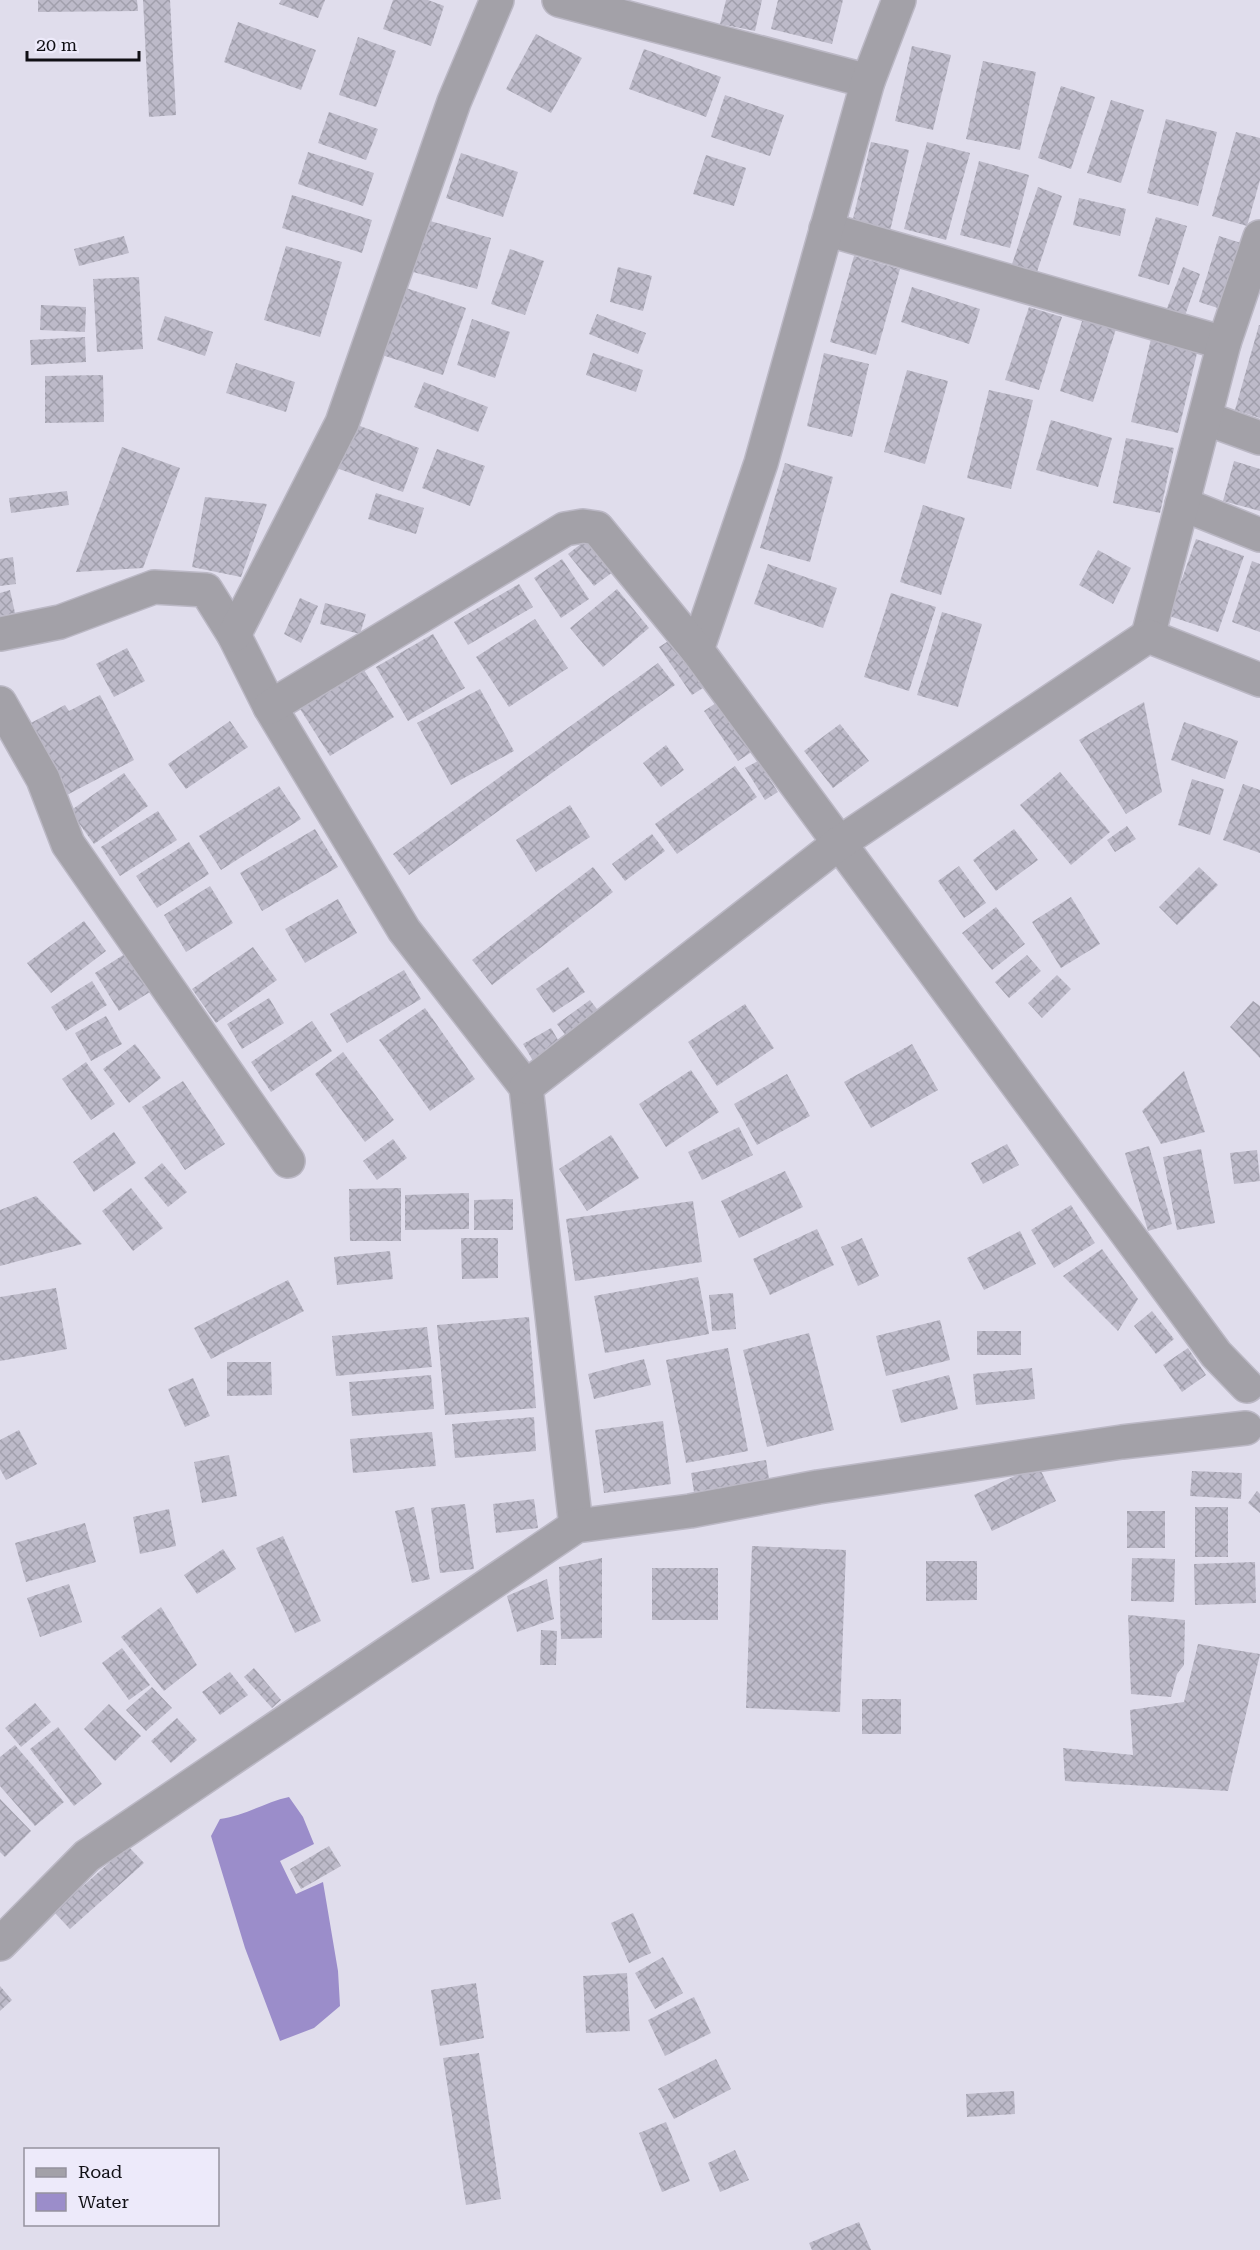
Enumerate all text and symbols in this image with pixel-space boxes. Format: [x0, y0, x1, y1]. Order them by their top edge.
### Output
scale bar [27, 24, 140, 62]
text: 20 m [36, 34, 77, 55]
legend [24, 2148, 219, 2226]
text: Road [78, 2161, 123, 2182]
text: Water [78, 2191, 129, 2212]

